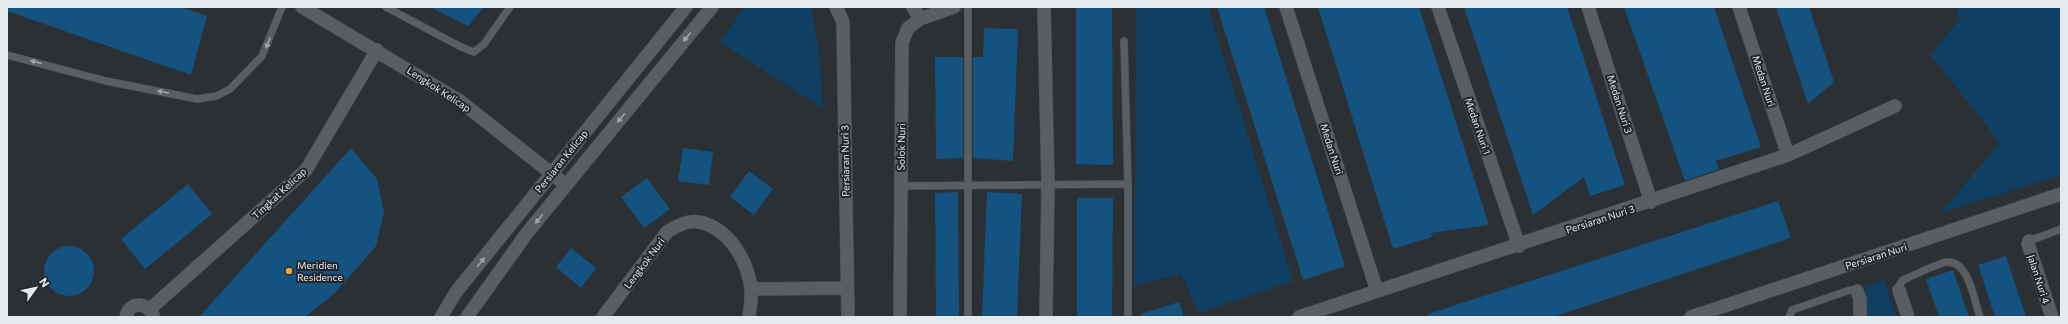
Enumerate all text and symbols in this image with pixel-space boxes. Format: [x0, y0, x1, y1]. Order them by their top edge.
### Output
one-way arrow [683, 32, 692, 42]
one-way arrow [264, 38, 270, 50]
street label: Medan Nuri [1750, 54, 1778, 108]
one-way arrow [30, 59, 42, 65]
street label: Lengkok Kelicap [405, 64, 473, 114]
street label: Medan Nuri 3 [1605, 73, 1635, 135]
one-way arrow [157, 89, 169, 95]
street label: Medan Nuri 1 [1463, 96, 1493, 156]
one-way arrow [616, 113, 625, 123]
street label: Medan Nuri [1318, 122, 1346, 176]
street label: Solok Nuri [895, 123, 907, 171]
street label: Persiaran Nuri 3 [838, 125, 852, 197]
street label: Persiaran Kelicap [532, 127, 590, 195]
street label: Tingkat Kelicap [249, 165, 309, 221]
street label: Persiaran Nuri 3 [1564, 202, 1636, 236]
one-way arrow [534, 213, 543, 224]
street label: Lengkok Nuri [621, 235, 667, 291]
street label: Persiaran Nuri [1844, 240, 1908, 272]
street label: Jalan Nuri 4 [2025, 253, 2053, 305]
one-way arrow [476, 257, 485, 267]
place label: Meridien Residence [297, 259, 343, 283]
marker: Meridien Residence [284, 266, 294, 276]
north arrow [16, 268, 56, 308]
text: N [37, 275, 53, 289]

